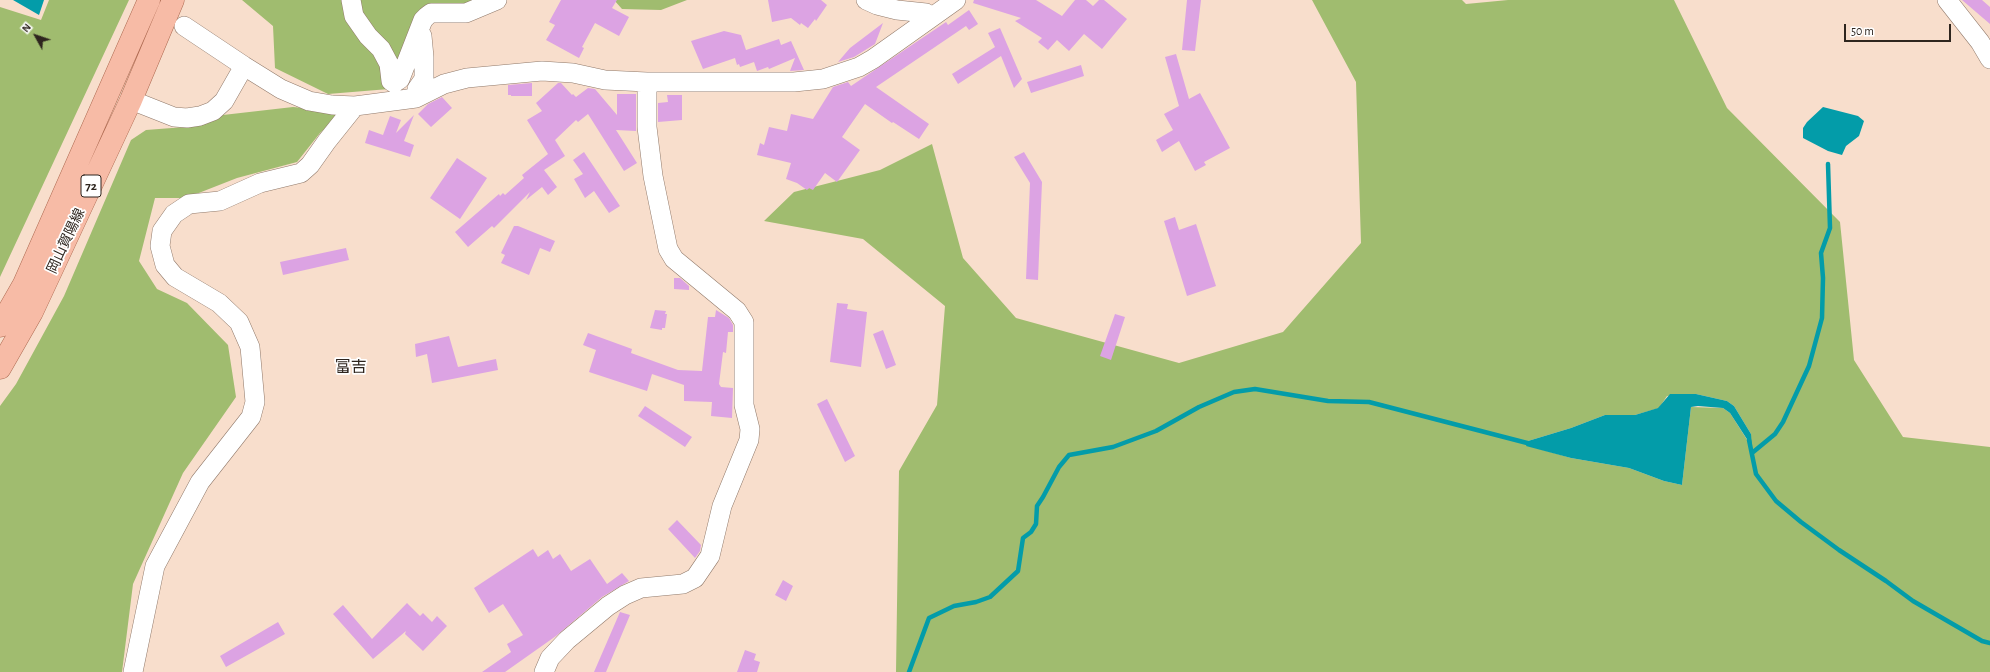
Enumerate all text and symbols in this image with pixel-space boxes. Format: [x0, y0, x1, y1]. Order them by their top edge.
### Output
north arrow [16, 16, 56, 56]
scale bar [1846, 16, 1953, 42]
text: N [20, 21, 33, 34]
text: 50 m [1851, 25, 1874, 37]
road number: 72 [81, 175, 101, 197]
street label: 岡山賀陽線 [44, 206, 88, 276]
district label: 富吉 [335, 357, 367, 377]

